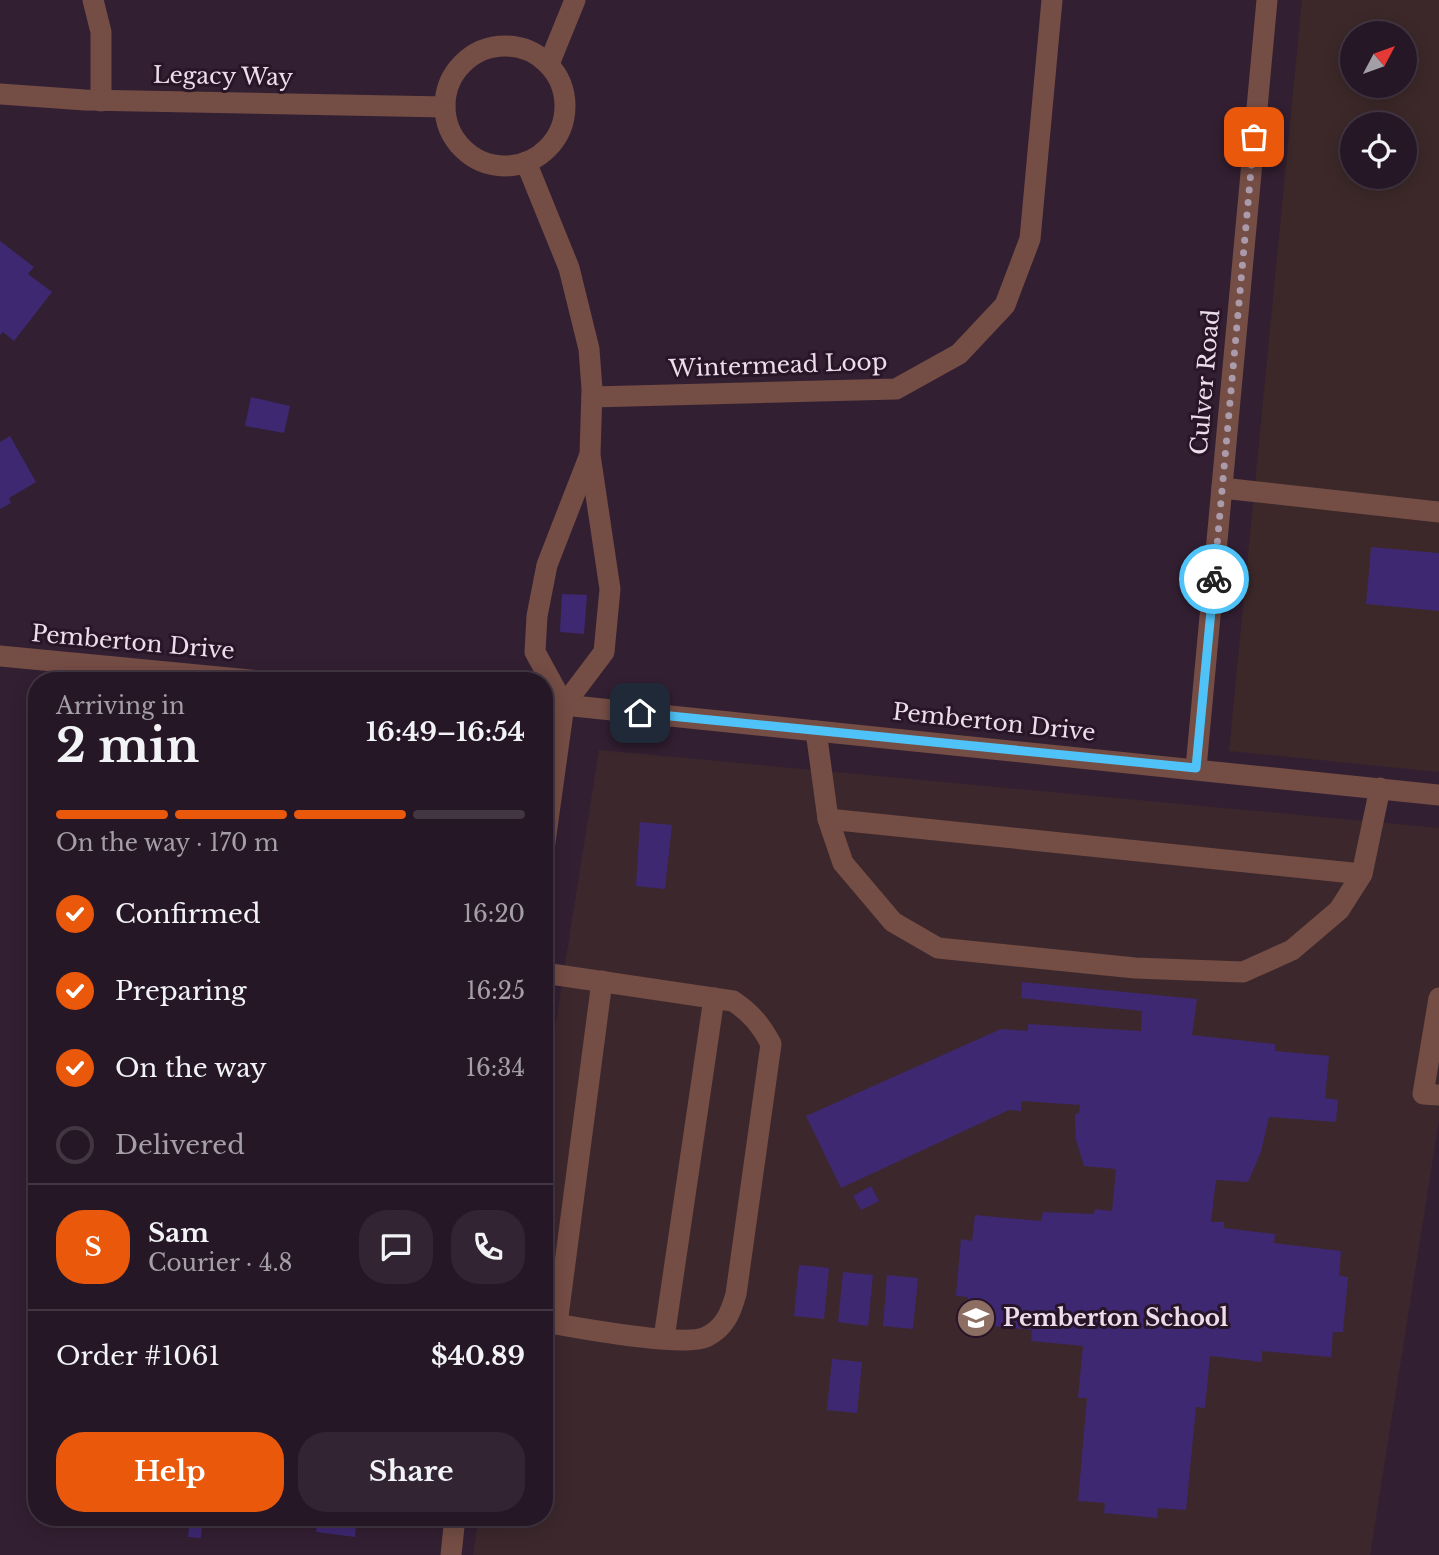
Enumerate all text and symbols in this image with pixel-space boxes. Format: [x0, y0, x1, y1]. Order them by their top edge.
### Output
north arrow [1340, 21, 1418, 98]
map controls [1340, 21, 1417, 189]
street label: Legacy Way [153, 61, 294, 91]
pin [1224, 107, 1284, 167]
button: locate [1340, 112, 1417, 189]
icon: bag [1235, 118, 1273, 156]
street label: Culver Road [1185, 308, 1225, 456]
street label: Wintermead Loop [667, 347, 888, 383]
courier [1179, 544, 1249, 614]
icon: bike [1195, 560, 1233, 598]
street label: Pemberton Drive [30, 619, 236, 665]
pin [610, 683, 670, 743]
text: Arriving in [56, 692, 185, 720]
icon: home [621, 694, 659, 732]
street label: Pemberton Drive [891, 697, 1097, 747]
text: 16:49–16:54 [366, 716, 525, 748]
text: 2 min [56, 717, 199, 774]
text: On the way · 170 m [56, 829, 279, 857]
icon: check [56, 895, 94, 933]
text: Confirmed [115, 898, 260, 930]
text: 16:20 [463, 900, 525, 928]
icon: check [56, 972, 94, 1010]
text: Preparing [115, 975, 247, 1007]
text: 16:25 [466, 977, 525, 1005]
icon: check [56, 1049, 94, 1087]
text: On the way [115, 1052, 267, 1084]
text: 16:34 [466, 1054, 525, 1082]
text: Delivered [115, 1129, 245, 1161]
button: chat [359, 1210, 433, 1284]
button: phone [451, 1210, 525, 1284]
text: Sam [148, 1217, 209, 1249]
text: S [84, 1231, 102, 1263]
text: Courier · 4.8 [148, 1249, 293, 1277]
school or university icon: Pemberton School [955, 1297, 997, 1339]
place label: Pemberton School [1003, 1304, 1228, 1332]
text: Order #1061 [56, 1340, 220, 1372]
text: $40.89 [431, 1340, 525, 1372]
button: Help [56, 1432, 284, 1512]
button: Share [298, 1432, 525, 1512]

